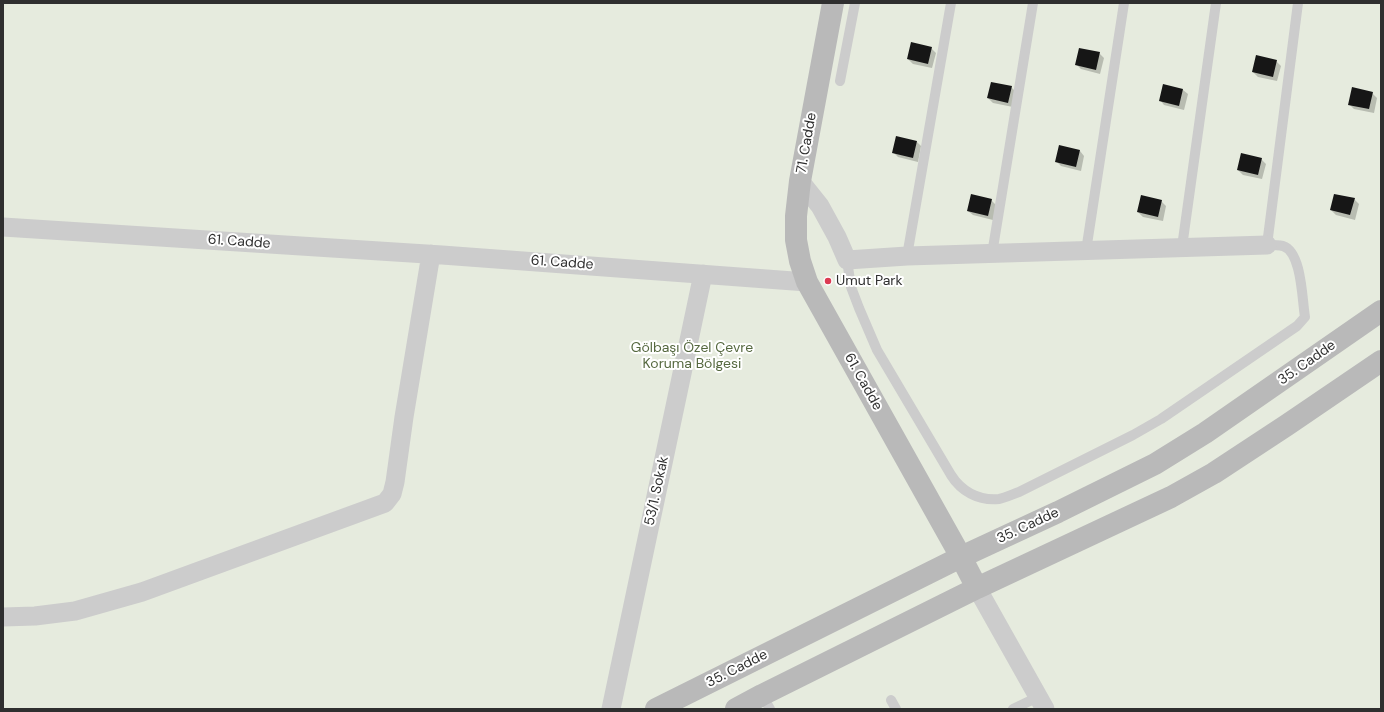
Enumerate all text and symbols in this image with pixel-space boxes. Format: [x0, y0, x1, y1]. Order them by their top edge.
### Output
street label: 71. Cadde [793, 111, 821, 175]
street label: 61. Cadde [207, 231, 271, 253]
street label: 61. Cadde [530, 252, 594, 274]
place label: Umut Park [836, 273, 903, 289]
marker: Umut Park [823, 276, 833, 286]
street label: 35. Cadde [1275, 337, 1339, 389]
park label: Gölbaşı Özel Çevre Koruma Bölgesi [631, 340, 753, 372]
street label: 61. Cadde [840, 350, 886, 414]
street label: 53/1. Sokak [641, 455, 673, 527]
street label: 35. Cadde [994, 504, 1062, 548]
street label: 35. Cadde [704, 646, 770, 692]

